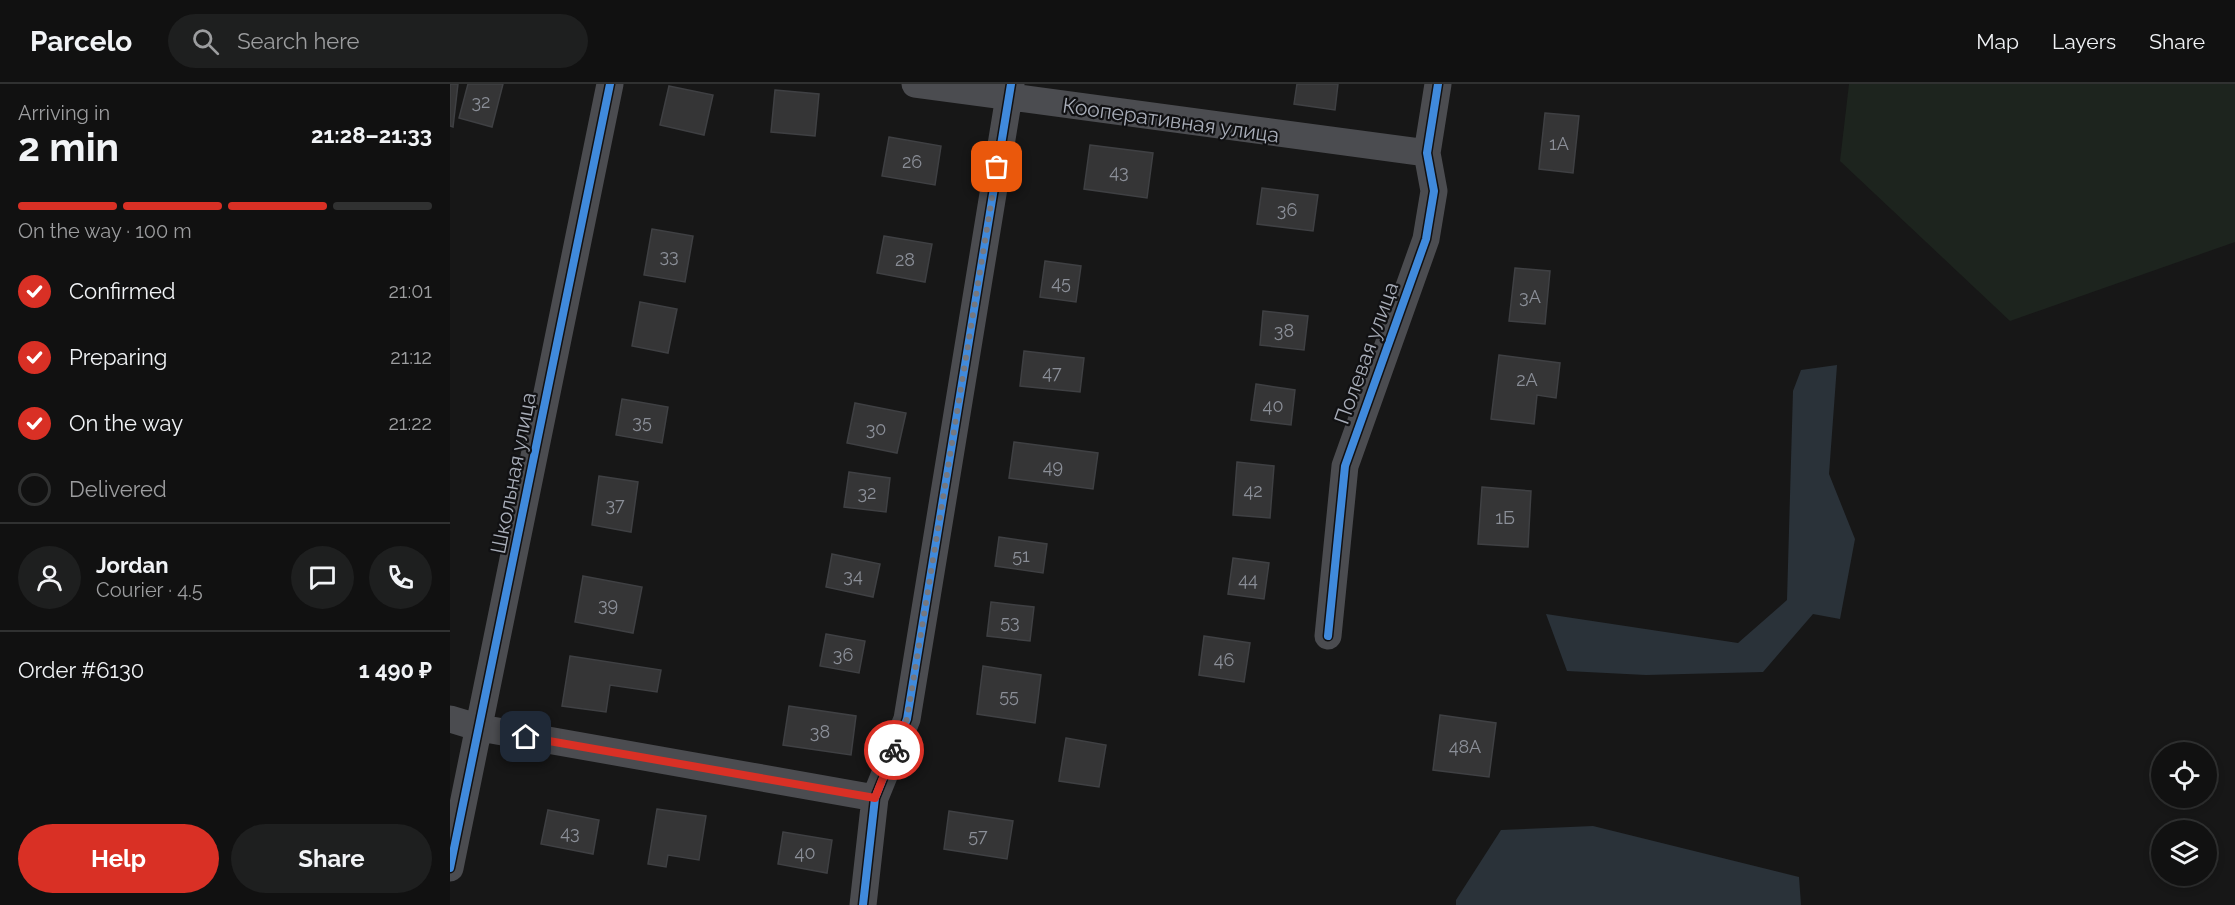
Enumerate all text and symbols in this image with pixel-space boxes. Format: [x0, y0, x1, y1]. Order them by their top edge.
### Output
search box [168, 14, 588, 68]
text: Parcelo [30, 25, 132, 58]
icon: search [189, 25, 222, 58]
text: Search here [237, 28, 359, 54]
text: Map [1976, 29, 2019, 54]
text: Layers [2052, 29, 2116, 54]
text: Share [2149, 29, 2205, 54]
house number: 32 [472, 91, 491, 112]
street label: Кооперативная улица [1061, 92, 1281, 148]
text: Arriving in [18, 101, 110, 125]
text: 21:28–21:33 [311, 122, 432, 148]
text: 2 min [18, 124, 119, 170]
house number: 1А [1549, 133, 1569, 154]
pin [971, 141, 1022, 192]
icon: bag [980, 150, 1013, 183]
house number: 26 [902, 151, 922, 172]
house number: 43 [1109, 161, 1129, 182]
house number: 36 [1277, 199, 1297, 220]
text: On the way · 100 m [18, 219, 192, 243]
house number: 33 [659, 245, 679, 266]
house number: 28 [895, 249, 915, 270]
house number: 45 [1051, 272, 1071, 293]
icon: check [18, 275, 51, 308]
text: Confirmed [69, 278, 176, 304]
street label: Полевая улица [1329, 278, 1403, 428]
text: 21:01 [388, 279, 432, 303]
house number: 3А [1519, 286, 1541, 307]
house number: 38 [1274, 320, 1294, 341]
icon: check [18, 341, 51, 374]
text: Preparing [69, 344, 167, 370]
text: 21:12 [390, 345, 432, 369]
house number: 47 [1042, 362, 1062, 383]
house number: 2А [1516, 369, 1538, 390]
street label: Школьная улица [485, 390, 541, 556]
house number: 40 [1263, 395, 1283, 416]
icon: check [18, 407, 51, 440]
text: On the way [69, 410, 183, 436]
text: 21:22 [388, 411, 432, 435]
house number: 35 [632, 411, 652, 432]
house number: 30 [866, 418, 886, 439]
house number: 49 [1043, 456, 1063, 477]
text: Delivered [69, 476, 167, 502]
house number: 42 [1243, 480, 1263, 501]
house number: 32 [858, 482, 877, 503]
house number: 37 [605, 494, 625, 515]
house number: 1Б [1495, 507, 1515, 528]
house number: 51 [1012, 545, 1030, 566]
button: person [18, 546, 81, 609]
button: chat [291, 546, 354, 609]
button: phone [369, 546, 432, 609]
text: Jordan [96, 552, 168, 578]
house number: 34 [843, 565, 863, 586]
house number: 44 [1238, 569, 1258, 590]
text: Courier · 4.5 [96, 578, 203, 602]
house number: 39 [598, 594, 618, 615]
house number: 53 [1000, 611, 1020, 632]
house number: 36 [833, 644, 853, 665]
house number: 46 [1214, 649, 1234, 670]
text: Order #6130 [18, 657, 144, 683]
text: 1 490 ₽ [359, 657, 432, 683]
house number: 55 [999, 685, 1019, 706]
pin [500, 711, 551, 762]
icon: home [509, 720, 542, 753]
courier [864, 720, 924, 780]
house number: 38 [810, 721, 830, 742]
icon: bike [878, 734, 911, 767]
house number: 48А [1449, 736, 1481, 757]
map controls [2151, 742, 2217, 886]
button: locate [2151, 742, 2217, 808]
button: layers [2151, 820, 2217, 886]
house number: 43 [560, 822, 580, 843]
button: Help [18, 824, 219, 893]
button: Share [231, 824, 432, 893]
house number: 57 [968, 825, 988, 846]
house number: 40 [795, 842, 815, 863]

